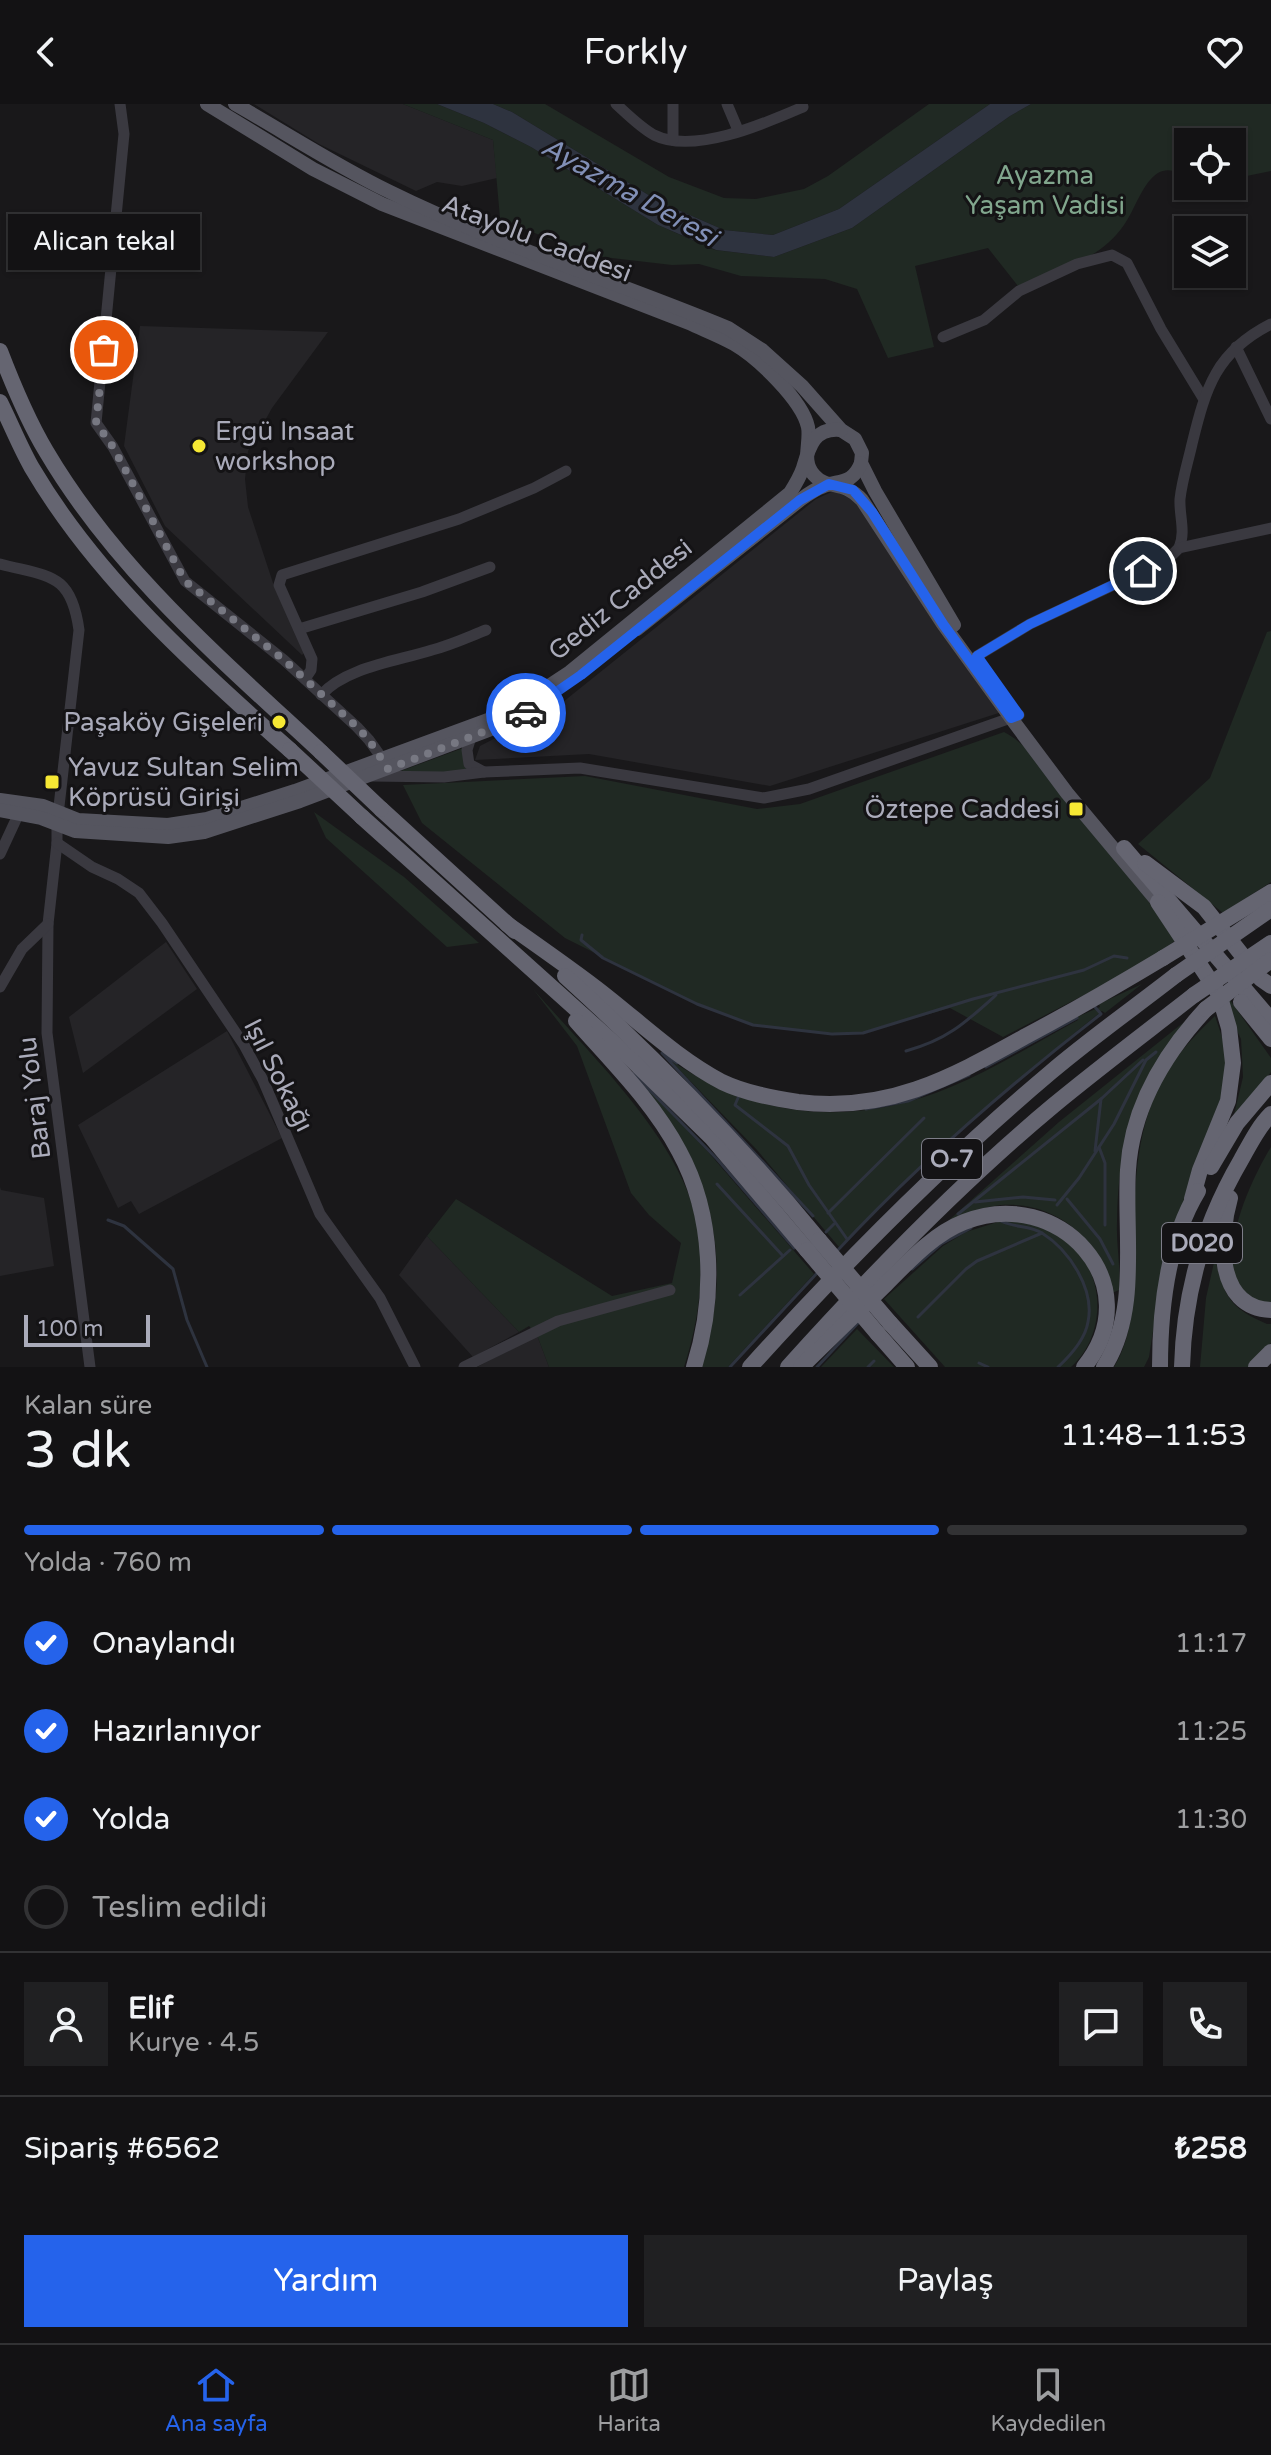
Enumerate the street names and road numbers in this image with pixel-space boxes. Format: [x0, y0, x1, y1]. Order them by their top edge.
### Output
street label: Atayolu Caddesi [437, 188, 636, 289]
street label: Gediz Caddesi [542, 532, 699, 667]
street label: Işıl Sokağı [237, 1014, 320, 1137]
street label: Baraj Yolu [12, 1035, 57, 1161]
road number: O-7 [922, 1139, 982, 1179]
road number: D020 [1162, 1223, 1242, 1263]

